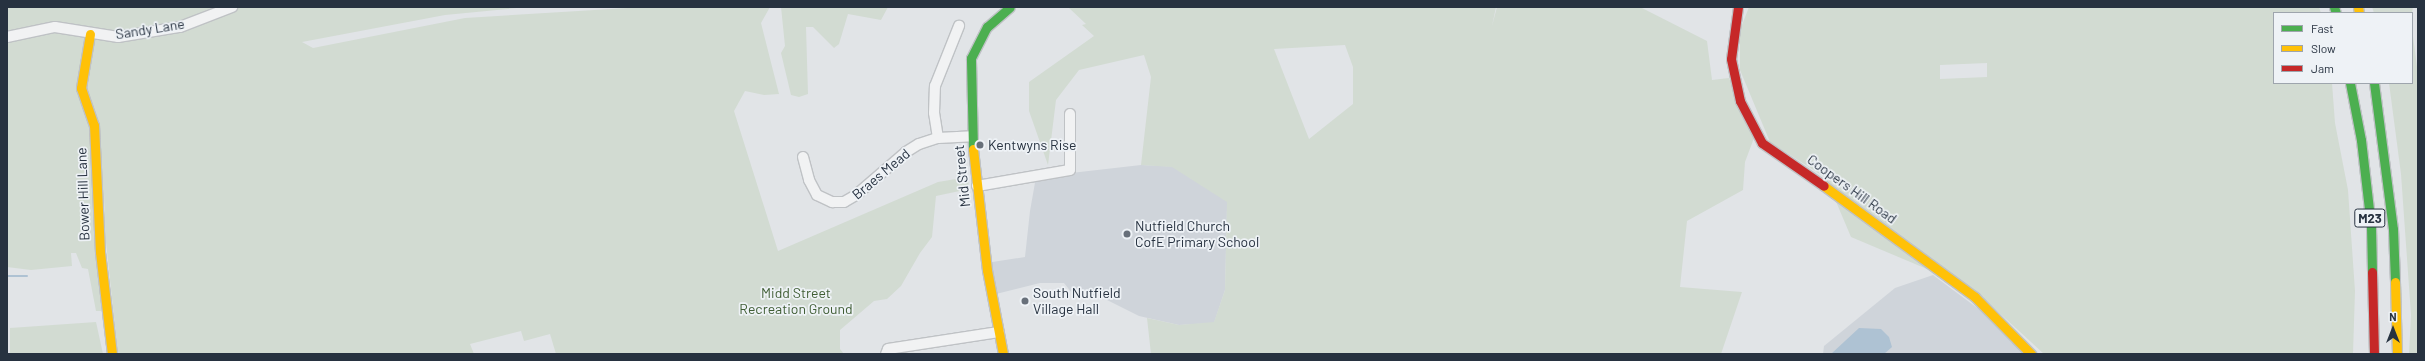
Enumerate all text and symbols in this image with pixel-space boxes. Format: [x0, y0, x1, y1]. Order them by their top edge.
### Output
legend [2273, 12, 2413, 84]
street label: Sandy Lane [114, 15, 186, 43]
text: Fast [2311, 21, 2334, 35]
text: Slow [2311, 41, 2336, 55]
text: Jam [2311, 61, 2334, 75]
place label: Kentwyns Rise [988, 137, 1076, 153]
marker: Kentwyns Rise [975, 140, 985, 150]
street label: Mid Street [950, 144, 974, 208]
street label: Braes Mead [849, 145, 913, 203]
street label: Bower Hill Lane [73, 147, 93, 241]
street label: Coopers Hill Road [1804, 151, 1900, 227]
road number: M23 [2354, 207, 2386, 229]
place label: Nutfield Church CofE Primary School [1135, 218, 1259, 250]
marker: Nutfield Church CofE Primary School [1122, 229, 1132, 239]
park label: Midd Street Recreation Ground [739, 285, 853, 318]
place label: South Nutfield Village Hall [1033, 285, 1121, 318]
marker: South Nutfield Village Hall [1020, 296, 1030, 306]
north arrow [2373, 309, 2413, 349]
text: N [2389, 310, 2397, 323]

